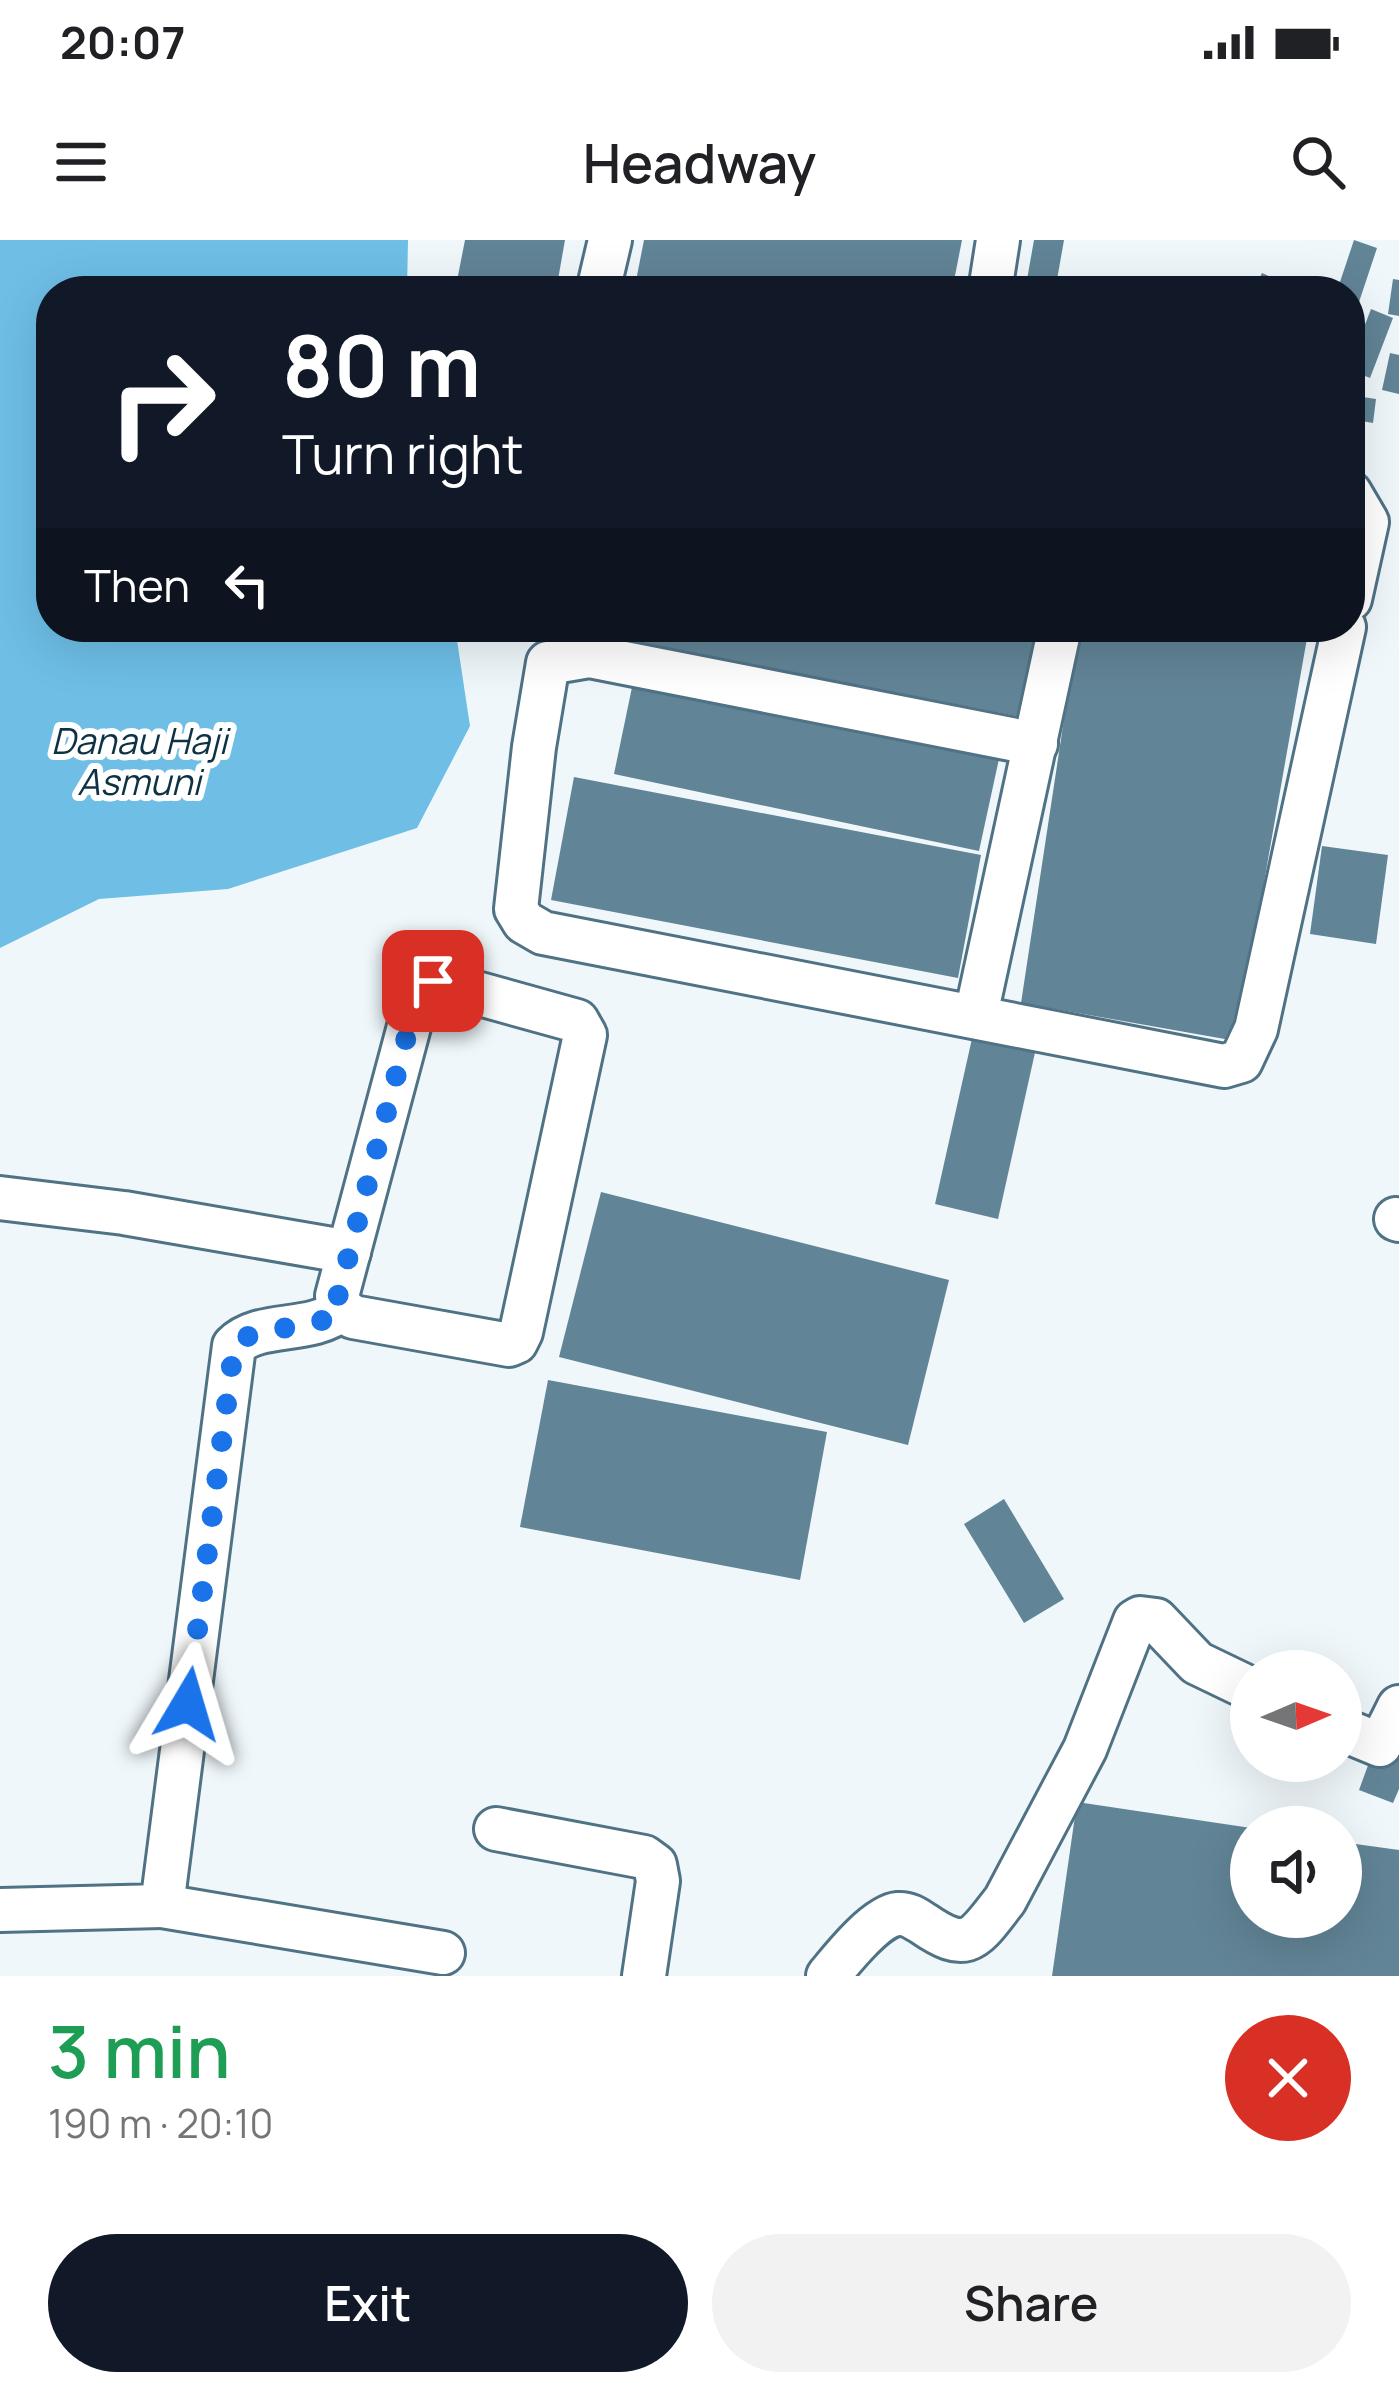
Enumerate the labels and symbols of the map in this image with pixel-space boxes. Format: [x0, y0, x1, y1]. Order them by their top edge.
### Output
water label: Danau Haji Asmuni [51, 716, 232, 806]
pin [382, 930, 484, 1032]
position arrow [125, 1641, 251, 1767]
north arrow [1230, 1650, 1362, 1782]

